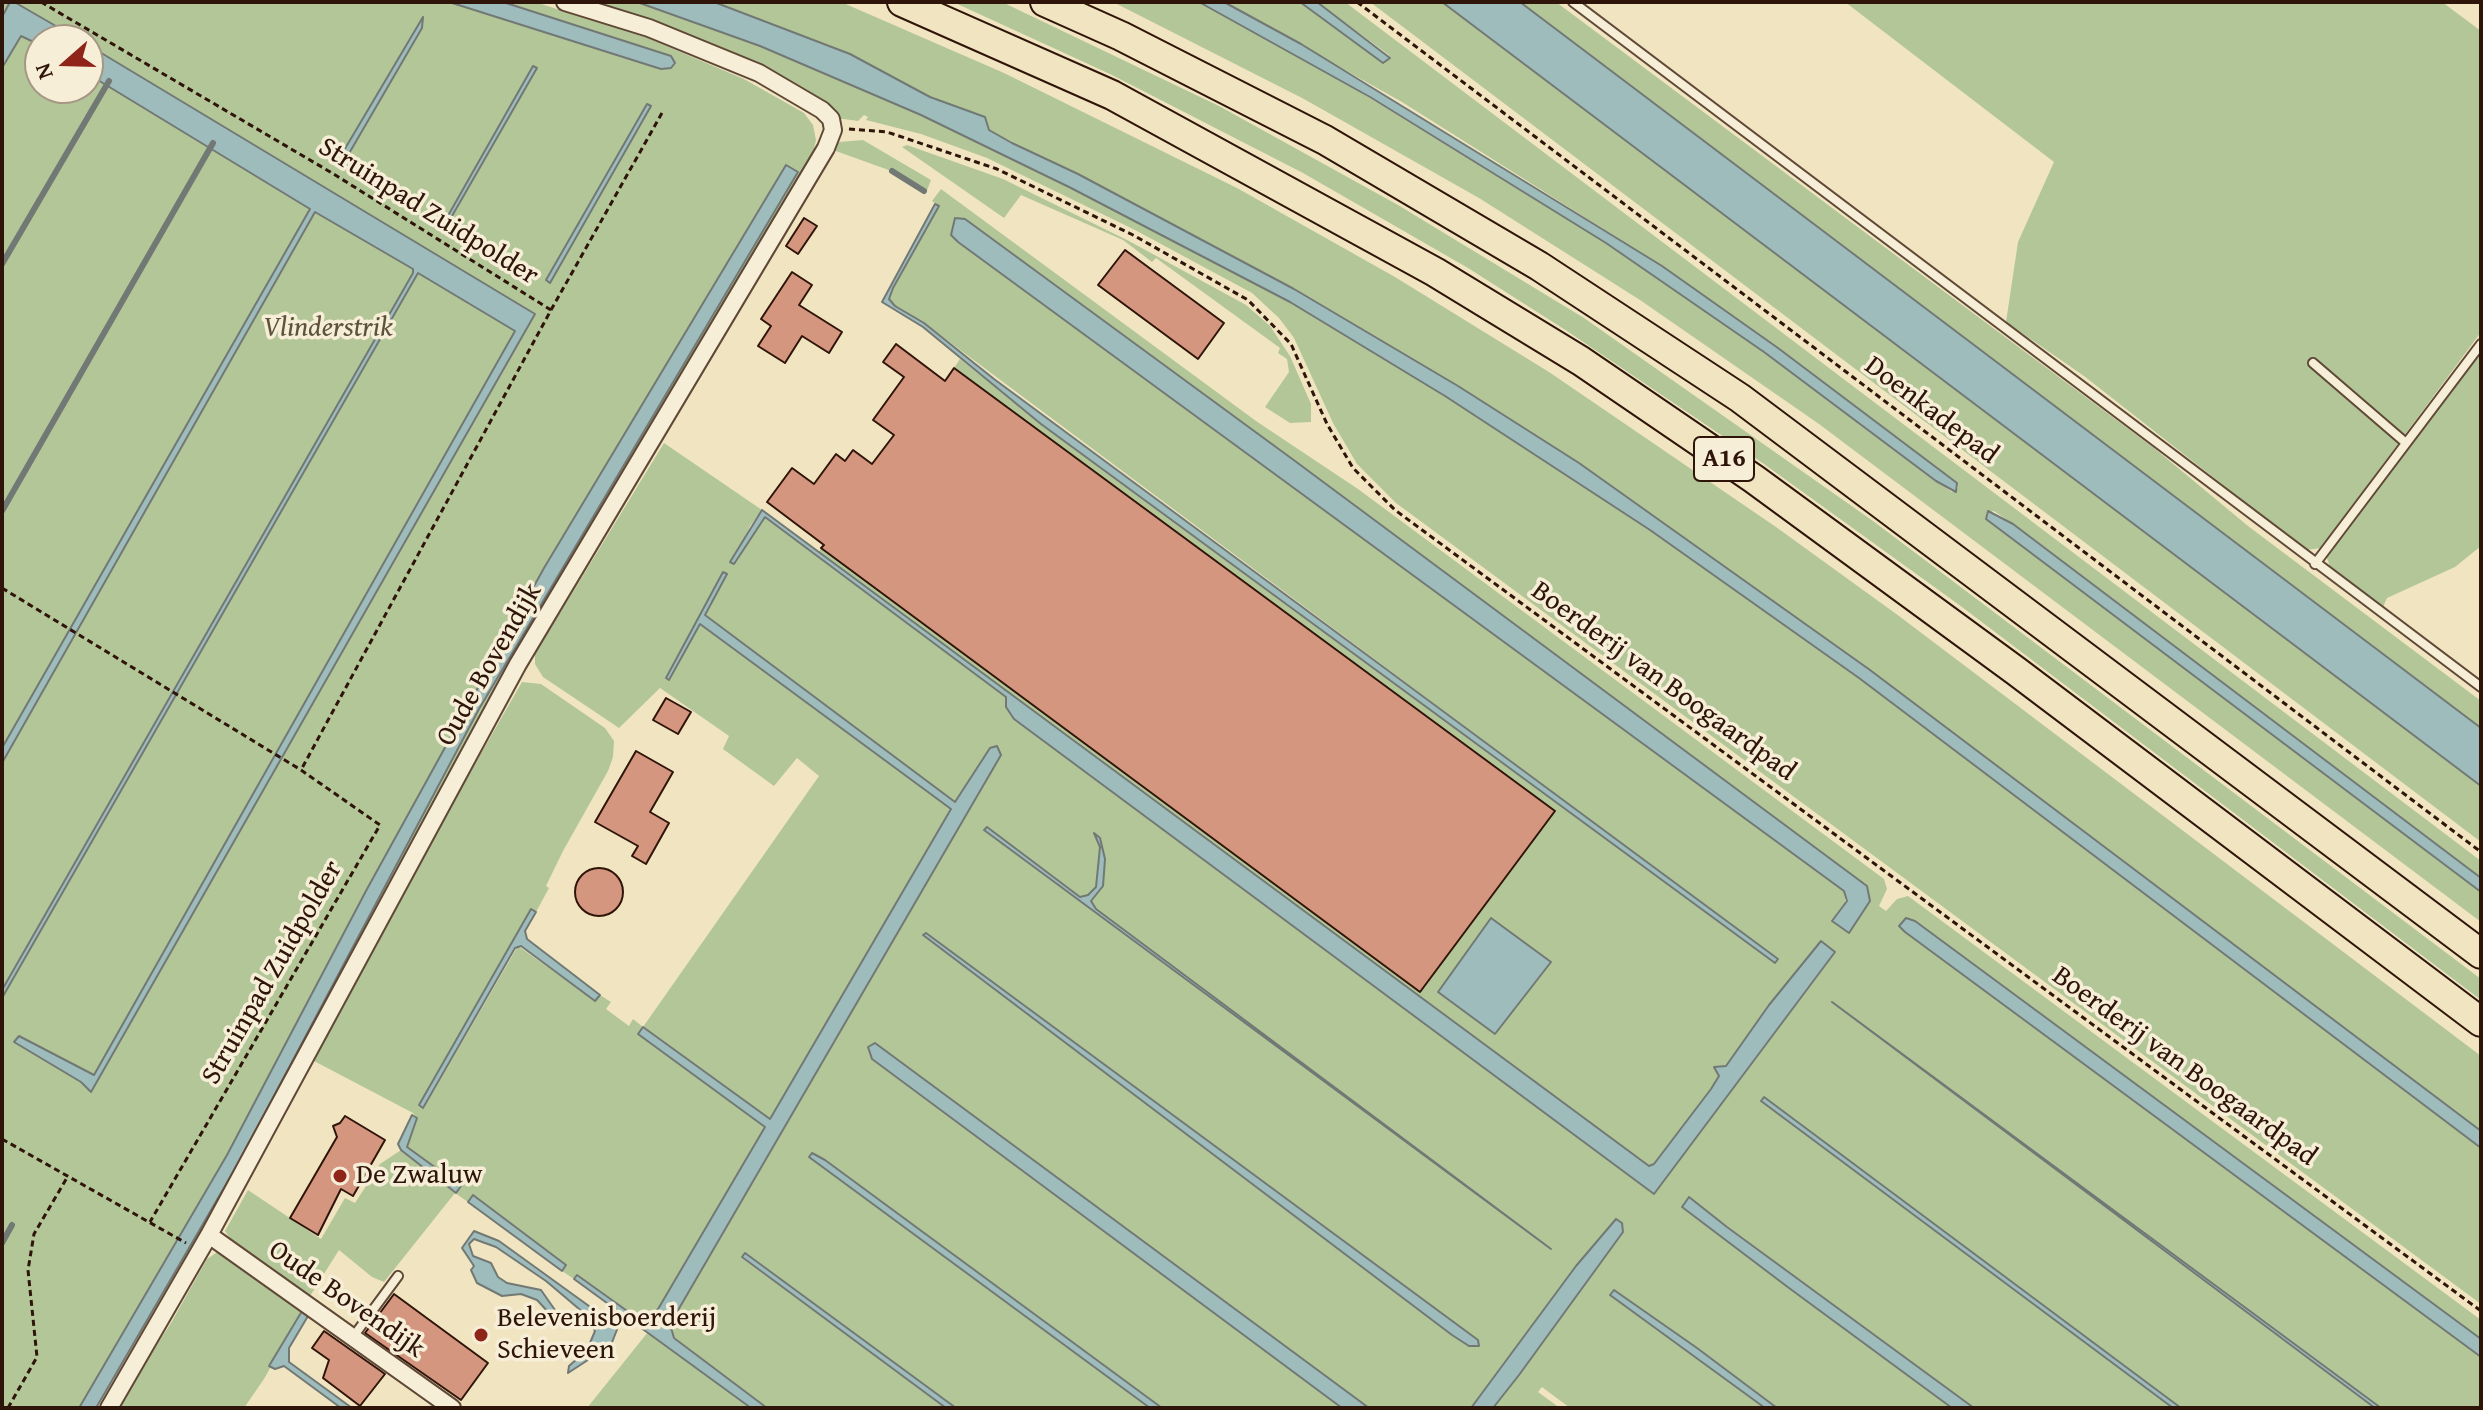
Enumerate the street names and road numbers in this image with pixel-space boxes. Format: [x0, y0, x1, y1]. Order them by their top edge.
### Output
street label: Struinpad Zuidpolder [312, 131, 544, 293]
street label: Doenkadepad [1857, 350, 2005, 472]
road number: A16 [1694, 437, 1754, 481]
street label: Boerderij van Boogaardpad [1524, 575, 1802, 789]
street label: Oude Bovendijk [430, 577, 550, 753]
street label: Struinpad Zuidpolder [195, 855, 351, 1091]
street label: Boerderij van Boogaardpad [2045, 960, 2323, 1174]
street label: Oude Bovendijk [262, 1234, 430, 1366]

